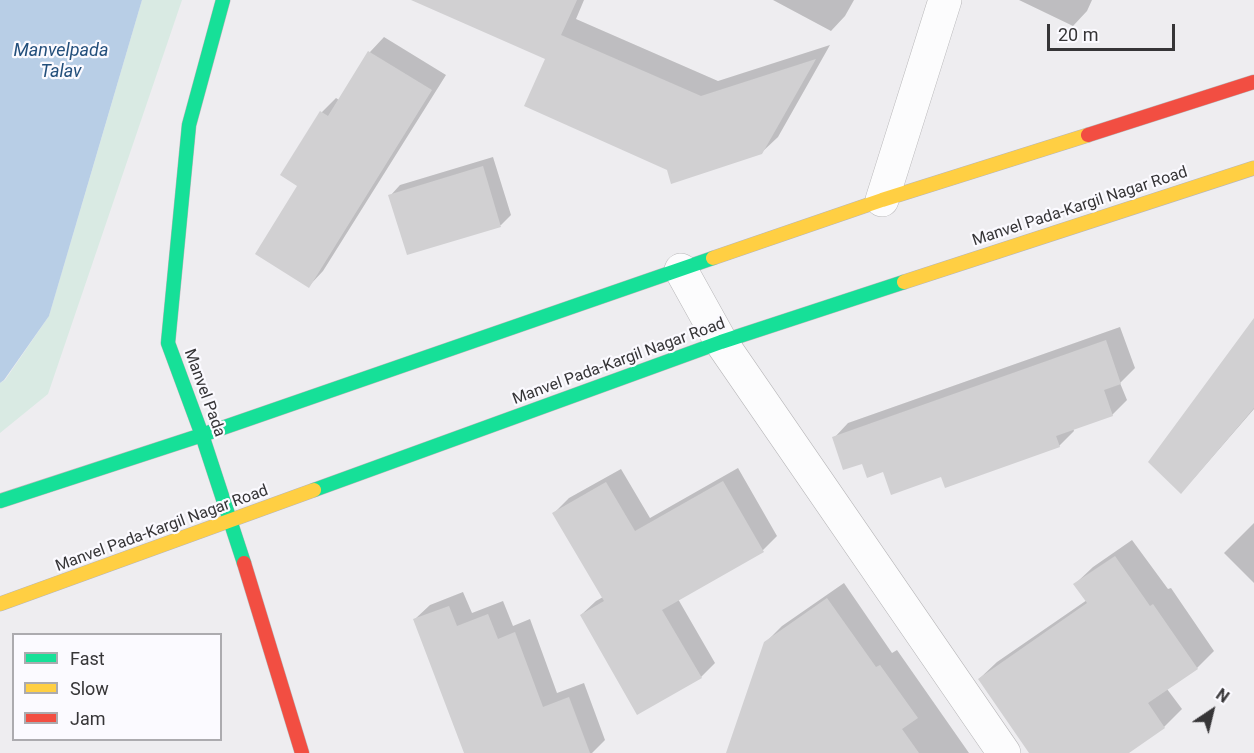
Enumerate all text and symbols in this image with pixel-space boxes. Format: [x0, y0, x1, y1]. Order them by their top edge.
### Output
scale bar [1050, 12, 1178, 50]
text: 20 m [1058, 24, 1098, 45]
water label: Manvelpada Talav [14, 40, 108, 82]
street label: Manvel Pada-Kargil Nagar Road [970, 163, 1190, 251]
street label: Manvel Pada-Kargil Nagar Road [510, 314, 728, 410]
street label: Manvel Pada [179, 347, 229, 439]
street label: Manvel Pada-Kargil Nagar Road [53, 481, 271, 577]
legend [12, 633, 222, 741]
text: Fast [70, 648, 105, 669]
text: Slow [70, 678, 109, 699]
north arrow [1182, 681, 1242, 741]
text: N [1213, 685, 1233, 707]
text: Jam [70, 708, 106, 729]

